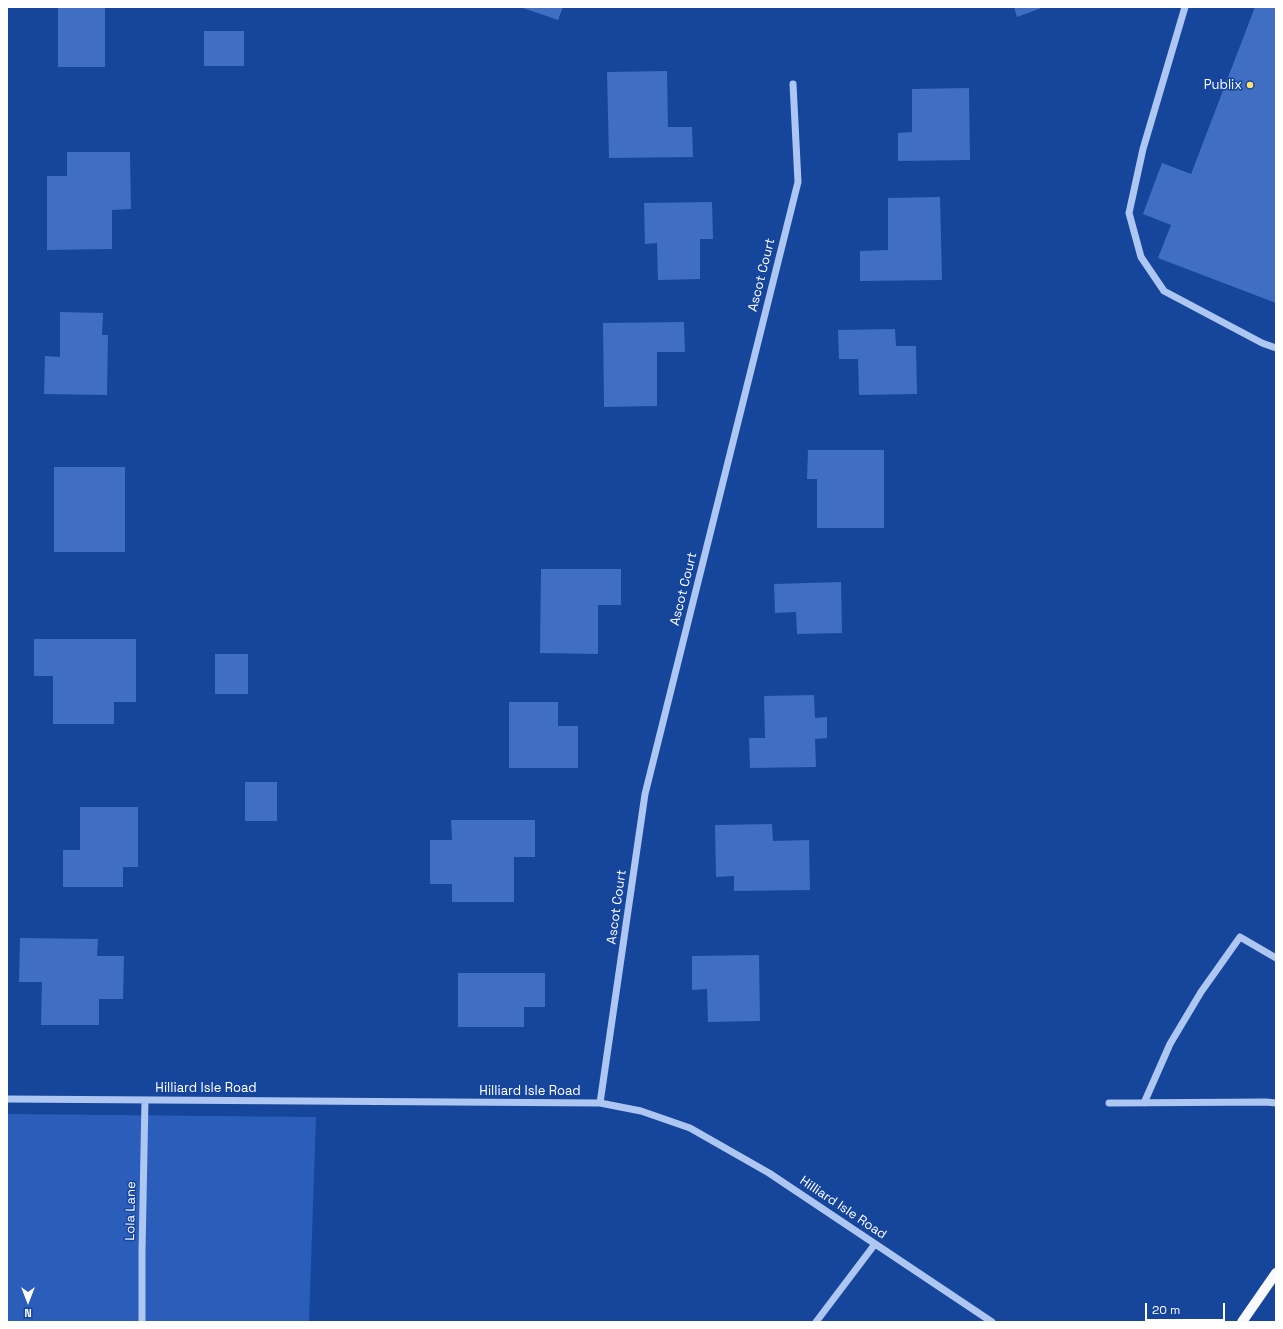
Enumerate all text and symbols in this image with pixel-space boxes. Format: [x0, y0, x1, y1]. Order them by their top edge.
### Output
place label: Publix [1204, 77, 1242, 93]
marker: Publix [1245, 80, 1255, 90]
street label: Ascot Court [745, 237, 779, 313]
street label: Ascot Court [667, 551, 701, 627]
street label: Ascot Court [604, 869, 630, 945]
street label: Hilliard Isle Road [155, 1080, 257, 1096]
street label: Hilliard Isle Road [479, 1083, 581, 1099]
street label: Hilliard Isle Road [797, 1173, 889, 1243]
street label: Lola Lane [123, 1181, 139, 1241]
north arrow [8, 1281, 48, 1321]
scale bar [1147, 1295, 1227, 1321]
text: 20 m [1152, 1302, 1180, 1318]
text: N [24, 1306, 32, 1320]

